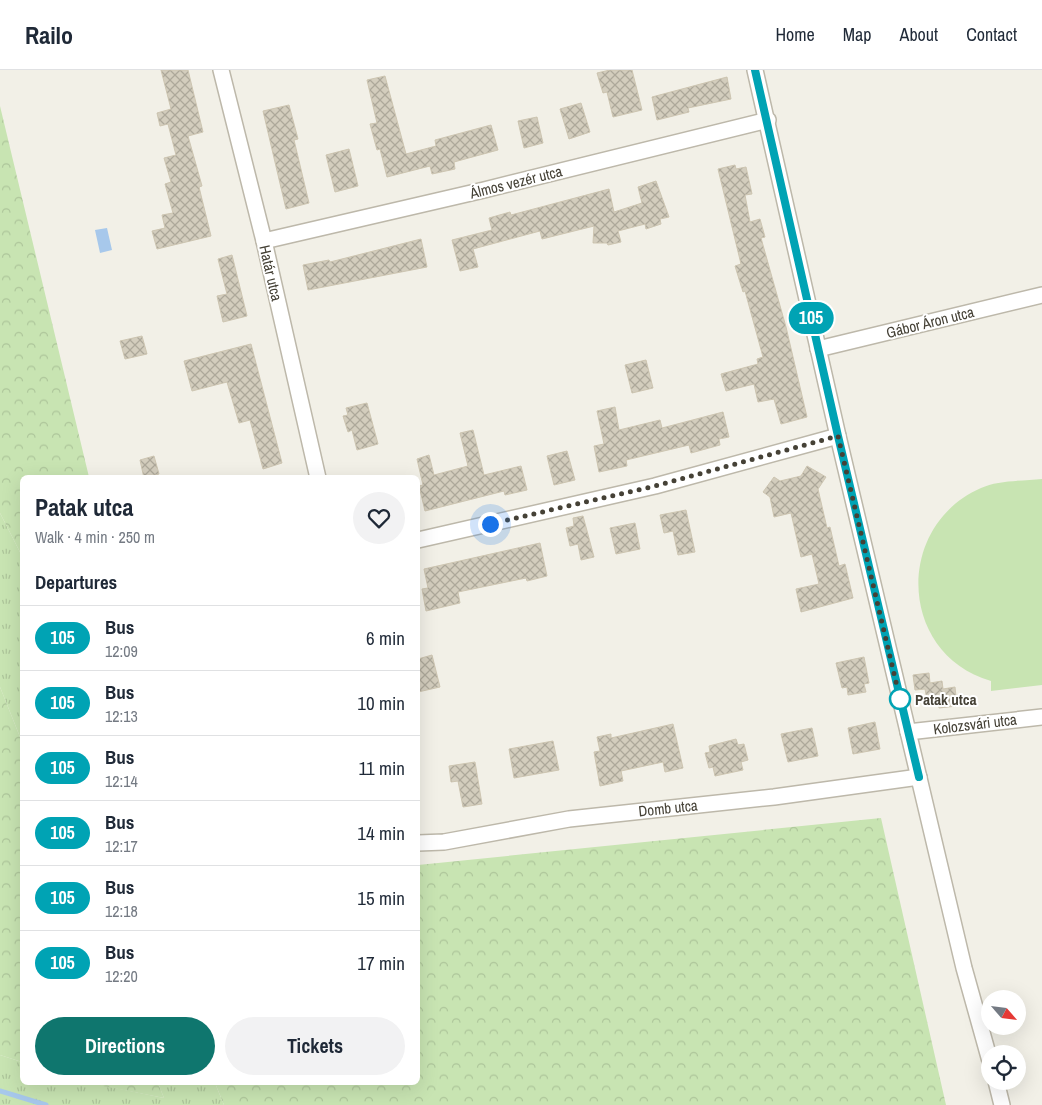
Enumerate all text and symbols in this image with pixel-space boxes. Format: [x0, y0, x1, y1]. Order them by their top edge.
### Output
text: Railo [25, 19, 73, 51]
text: Home [775, 22, 815, 47]
text: Map [843, 22, 872, 47]
text: About [900, 22, 938, 47]
text: Contact [966, 22, 1017, 47]
street label: Álmos vezér utca [467, 160, 564, 204]
street label: Határ utca [254, 243, 288, 303]
street label: Gábor Áron utca [884, 301, 976, 343]
line badge: 105 [782, 302, 840, 334]
text: 105 [799, 305, 823, 330]
text: Patak utca [35, 491, 133, 523]
button: heart [353, 492, 405, 544]
your location [478, 512, 503, 537]
text: Walk · 4 min · 250 m [35, 526, 155, 548]
text: Departures [35, 569, 117, 595]
text: Bus [105, 614, 134, 640]
text: 105 [50, 625, 75, 650]
text: 6 min [366, 625, 405, 651]
text: 12:09 [105, 640, 138, 662]
text: Bus [105, 679, 134, 705]
marker: Patak utca [889, 688, 911, 710]
place label: Patak utca [915, 689, 977, 710]
text: 105 [50, 690, 75, 715]
text: 10 min [357, 690, 405, 716]
text: 12:13 [105, 705, 138, 727]
street label: Kolozsvári utca [932, 708, 1018, 740]
text: Bus [105, 744, 134, 770]
text: 105 [50, 755, 75, 780]
text: 11 min [359, 755, 405, 781]
text: 12:14 [105, 770, 138, 792]
street label: Domb utca [637, 794, 699, 822]
text: Bus [105, 809, 134, 835]
text: 105 [50, 820, 75, 845]
text: 14 min [357, 820, 405, 846]
text: 12:17 [105, 835, 138, 857]
text: Bus [105, 874, 134, 900]
text: 105 [50, 885, 75, 910]
text: 15 min [357, 885, 405, 911]
text: 12:18 [105, 900, 138, 922]
text: Bus [105, 939, 134, 965]
text: 105 [50, 950, 75, 975]
text: 17 min [357, 950, 405, 976]
text: 12:20 [105, 965, 138, 987]
north arrow [981, 990, 1026, 1035]
map controls [981, 990, 1026, 1090]
button: Directions [35, 1017, 215, 1075]
button: Tickets [225, 1017, 405, 1075]
button: locate [981, 1045, 1026, 1090]

